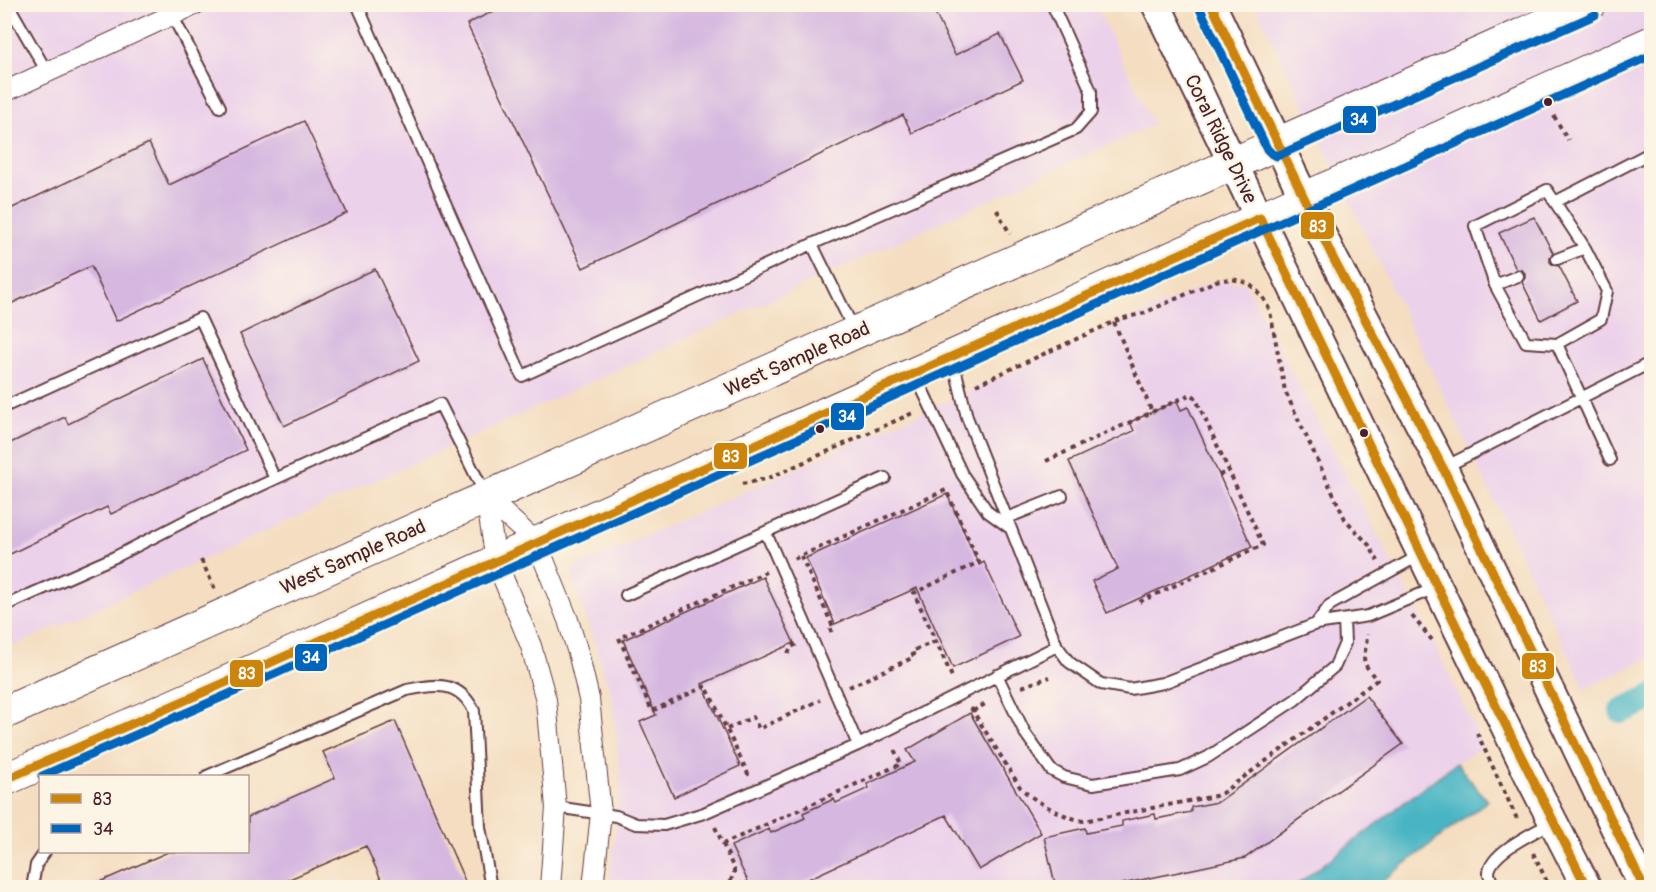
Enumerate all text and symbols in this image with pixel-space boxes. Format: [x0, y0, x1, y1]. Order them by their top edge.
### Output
street label: Coral Ridge Drive [1179, 70, 1263, 208]
unlabelled marker [1542, 96, 1554, 108]
line badge: 34 [1342, 105, 1377, 134]
text: 34 [1350, 110, 1369, 130]
line badge: 83 [1300, 211, 1335, 240]
text: 83 [1310, 217, 1327, 237]
street label: West Sample Road [720, 316, 874, 402]
line badge: 34 [830, 402, 865, 431]
text: 34 [838, 407, 857, 427]
unlabelled marker [814, 423, 826, 435]
unlabelled marker [1358, 427, 1370, 439]
line badge: 83 [713, 442, 748, 470]
text: 83 [723, 447, 740, 467]
street label: West Sample Road [276, 514, 430, 600]
line badge: 34 [294, 643, 328, 672]
text: 34 [302, 648, 321, 668]
line badge: 83 [1521, 652, 1555, 680]
text: 83 [1530, 657, 1547, 677]
line badge: 83 [229, 659, 264, 688]
text: 83 [239, 664, 256, 684]
legend [39, 775, 249, 853]
text: 83 [93, 788, 112, 811]
text: 34 [93, 818, 114, 841]

